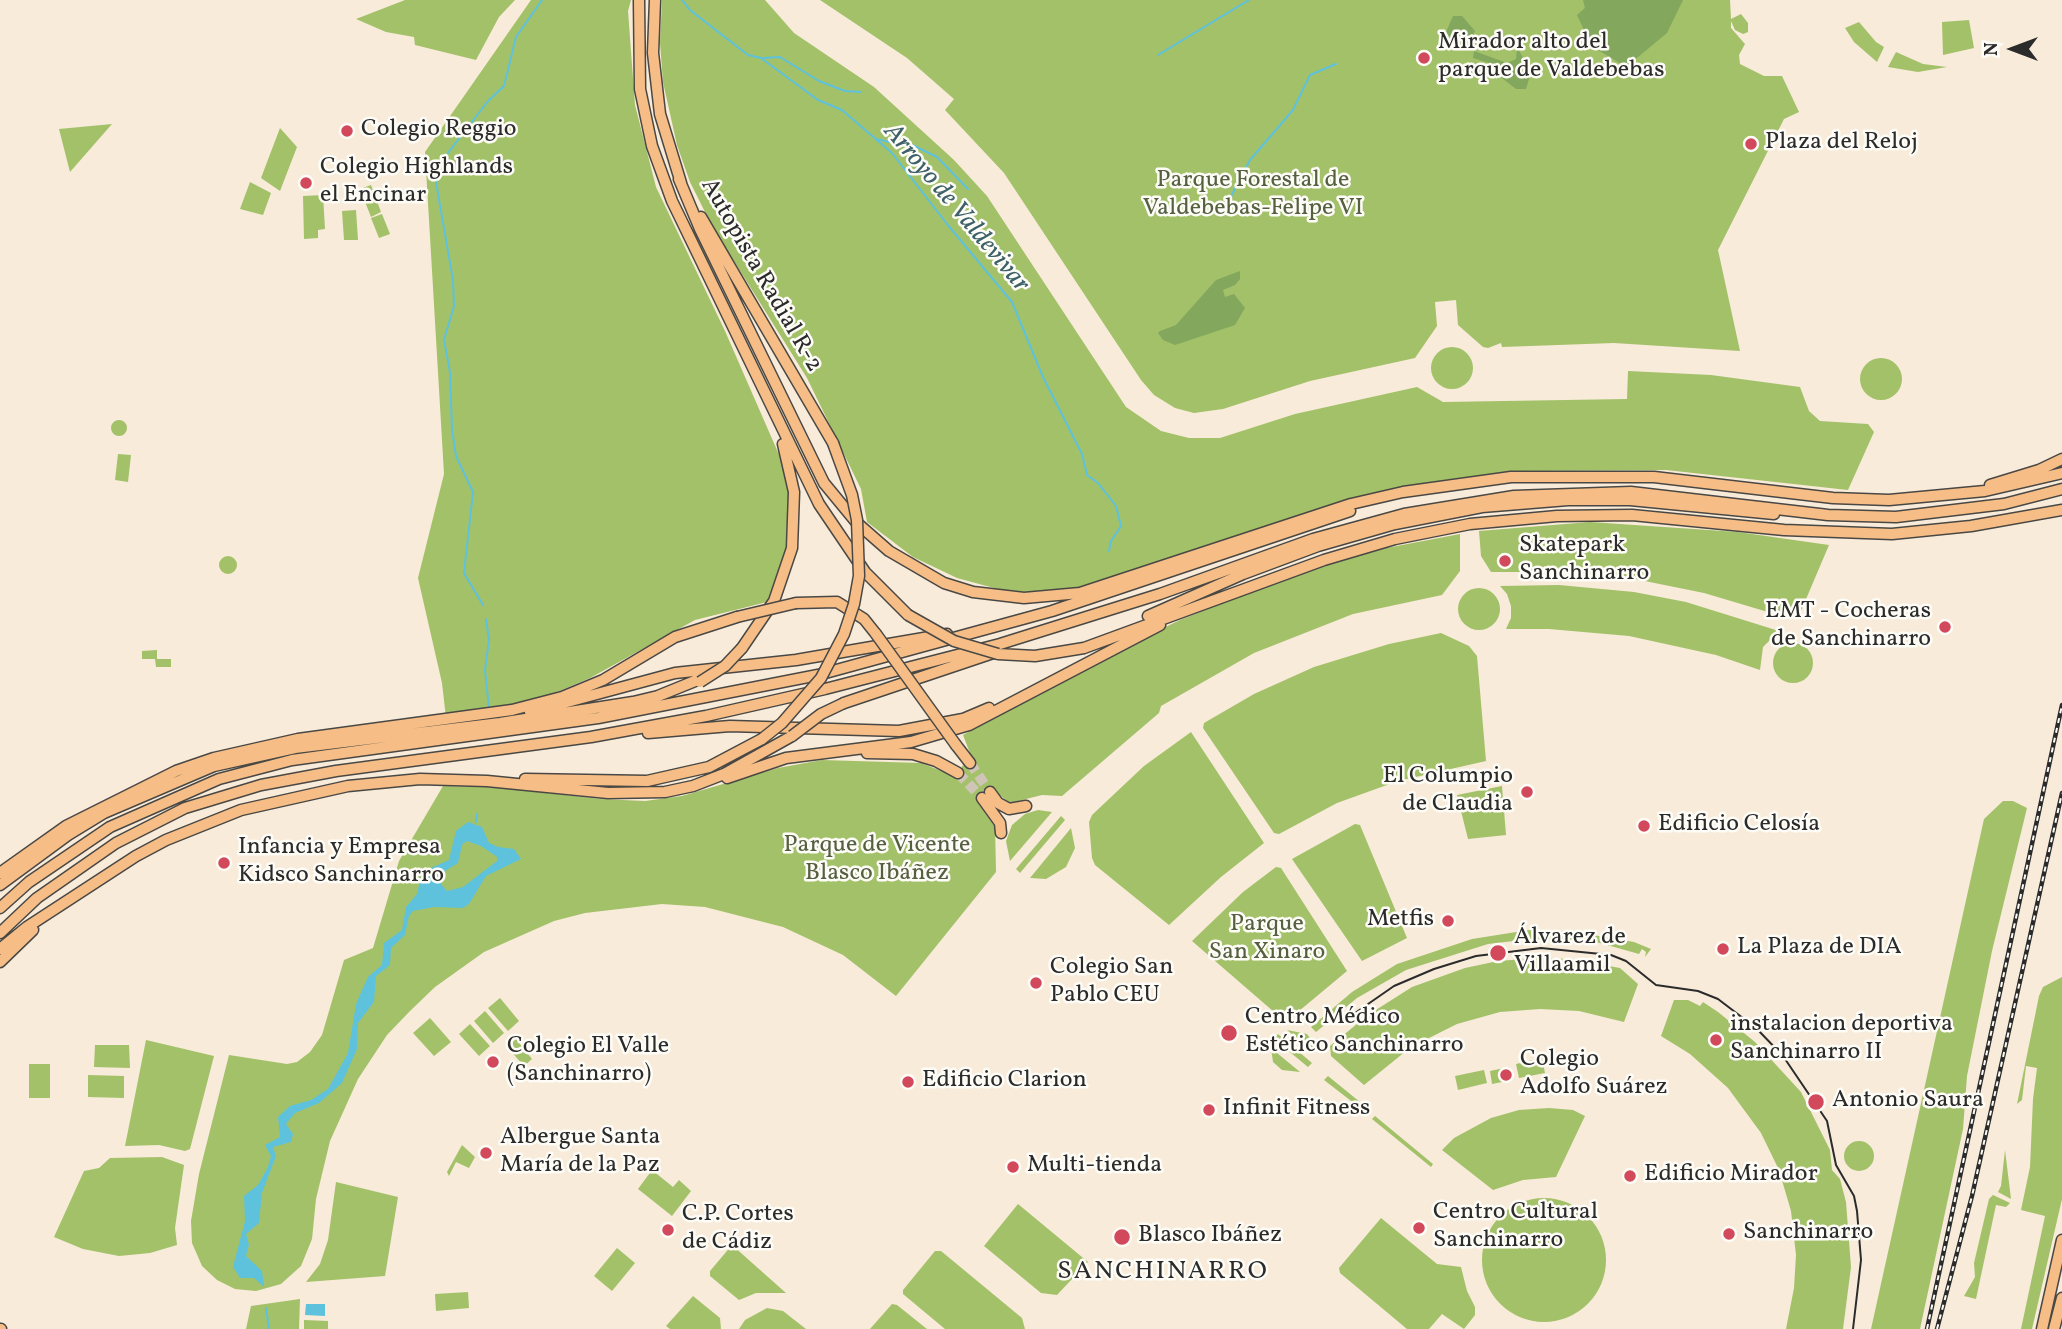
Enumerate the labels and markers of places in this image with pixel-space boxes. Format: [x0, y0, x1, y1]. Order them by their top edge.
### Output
place label: Mirador alto del parque de Valdebebas [1438, 30, 1664, 86]
marker: Mirador alto del parque de Valdebebas [1416, 50, 1432, 66]
place label: Colegio Reggio [361, 117, 517, 145]
marker: Colegio Reggio [339, 123, 355, 139]
place label: Plaza del Reloj [1765, 130, 1918, 158]
marker: Plaza del Reloj [1743, 136, 1759, 152]
place label: Colegio Highlands el Encinar [320, 155, 513, 211]
marker: Colegio Highlands el Encinar [298, 175, 314, 191]
place label: Skatepark Sanchinarro [1519, 533, 1649, 589]
marker: Skatepark Sanchinarro [1497, 553, 1513, 569]
place label: EMT - Cocheras de Sanchinarro [1765, 599, 1931, 655]
marker: EMT - Cocheras de Sanchinarro [1937, 619, 1953, 635]
place label: El Columpio de Claudia [1383, 764, 1513, 820]
marker: El Columpio de Claudia [1519, 784, 1535, 800]
place label: Edificio Celosía [1658, 812, 1820, 840]
marker: Edificio Celosía [1636, 818, 1652, 834]
place label: Infancia y Empresa Kidsco Sanchinarro [238, 835, 444, 891]
marker: Infancia y Empresa Kidsco Sanchinarro [216, 855, 232, 871]
place label: Metfis [1367, 907, 1434, 935]
marker: Metfis [1440, 913, 1456, 929]
place label: Álvarez de Villaamil [1514, 925, 1626, 981]
place label: La Plaza de DIA [1737, 935, 1902, 963]
marker: La Plaza de DIA [1715, 941, 1731, 957]
marker: Álvarez de Villaamil [1488, 943, 1508, 963]
place label: Colegio San Pablo CEU [1050, 955, 1173, 1011]
marker: Colegio San Pablo CEU [1028, 975, 1044, 991]
place label: Centro Médico Estético Sanchinarro [1245, 1005, 1464, 1061]
place label: instalacion deportiva Sanchinarro II [1730, 1012, 1953, 1068]
marker: Centro Médico Estético Sanchinarro [1219, 1023, 1239, 1043]
marker: instalacion deportiva Sanchinarro II [1708, 1032, 1724, 1048]
place label: Colegio El Valle (Sanchinarro) [507, 1034, 669, 1090]
place label: Colegio Adolfo Suárez [1520, 1047, 1668, 1103]
marker: Colegio El Valle (Sanchinarro) [485, 1054, 501, 1070]
marker: Colegio Adolfo Suárez [1498, 1067, 1514, 1083]
place label: Edificio Clarion [922, 1068, 1087, 1096]
marker: Edificio Clarion [900, 1074, 916, 1090]
place label: Antonio Saura [1832, 1088, 1984, 1116]
marker: Antonio Saura [1806, 1092, 1826, 1112]
place label: Infinit Fitness [1223, 1096, 1370, 1124]
marker: Infinit Fitness [1201, 1102, 1217, 1118]
place label: Albergue Santa María de la Paz [500, 1125, 661, 1181]
marker: Albergue Santa María de la Paz [478, 1145, 494, 1161]
place label: Multi-tienda [1027, 1153, 1162, 1181]
marker: Multi-tienda [1005, 1159, 1021, 1175]
place label: Edificio Mirador [1644, 1162, 1818, 1190]
marker: Edificio Mirador [1622, 1168, 1638, 1184]
place label: Centro Cultural Sanchinarro [1433, 1200, 1598, 1256]
place label: C.P. Cortes de Cádiz [682, 1202, 794, 1258]
marker: Centro Cultural Sanchinarro [1411, 1220, 1427, 1236]
place label: Sanchinarro [1743, 1220, 1873, 1248]
marker: C.P. Cortes de Cádiz [660, 1222, 676, 1238]
place label: Blasco Ibáñez [1138, 1223, 1282, 1251]
marker: Sanchinarro [1721, 1226, 1737, 1242]
marker: Blasco Ibáñez [1112, 1227, 1132, 1247]

